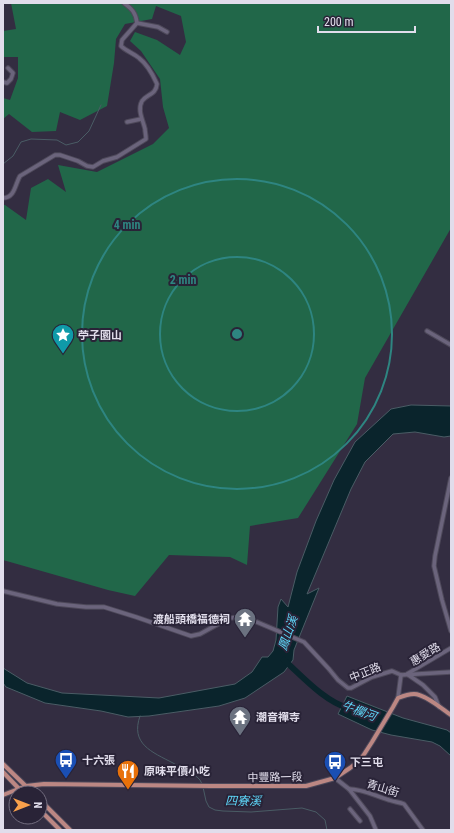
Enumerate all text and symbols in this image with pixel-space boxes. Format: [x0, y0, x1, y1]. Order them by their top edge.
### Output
scale bar [318, 8, 415, 34]
text: 200 m [324, 15, 354, 29]
text: 4 min [114, 218, 140, 232]
text: 2 min [170, 273, 196, 287]
place icon: 苧子園山 [50, 322, 76, 355]
centre of rings [230, 327, 244, 341]
place label: 苧子園山 [78, 329, 122, 342]
temple icon: 渡船頭橋福德祠 [232, 606, 258, 639]
water label: 鳳山溪 [276, 612, 301, 652]
place label: 渡船頭橋福德祠 [153, 613, 230, 626]
street label: 惠愛路 [408, 640, 443, 668]
street label: 中正路 [347, 660, 383, 685]
water label: 牛欄河 [340, 698, 380, 724]
temple icon: 潮音禪寺 [227, 704, 253, 737]
place label: 潮音禪寺 [256, 711, 300, 724]
bus stop icon: 十六張 [53, 747, 79, 780]
bus stop icon: 下三屯 [322, 749, 348, 782]
place label: 十六張 [82, 754, 115, 767]
place label: 下三屯 [350, 756, 383, 769]
restaurant icon: 原味平價小吃 [115, 758, 141, 791]
place label: 原味平價小吃 [144, 765, 210, 778]
street label: 中豐路一段 [247, 771, 303, 784]
street label: 青山街 [365, 777, 401, 800]
north arrow [8, 785, 48, 825]
water label: 四寮溪 [225, 794, 263, 808]
text: N [31, 802, 44, 809]

